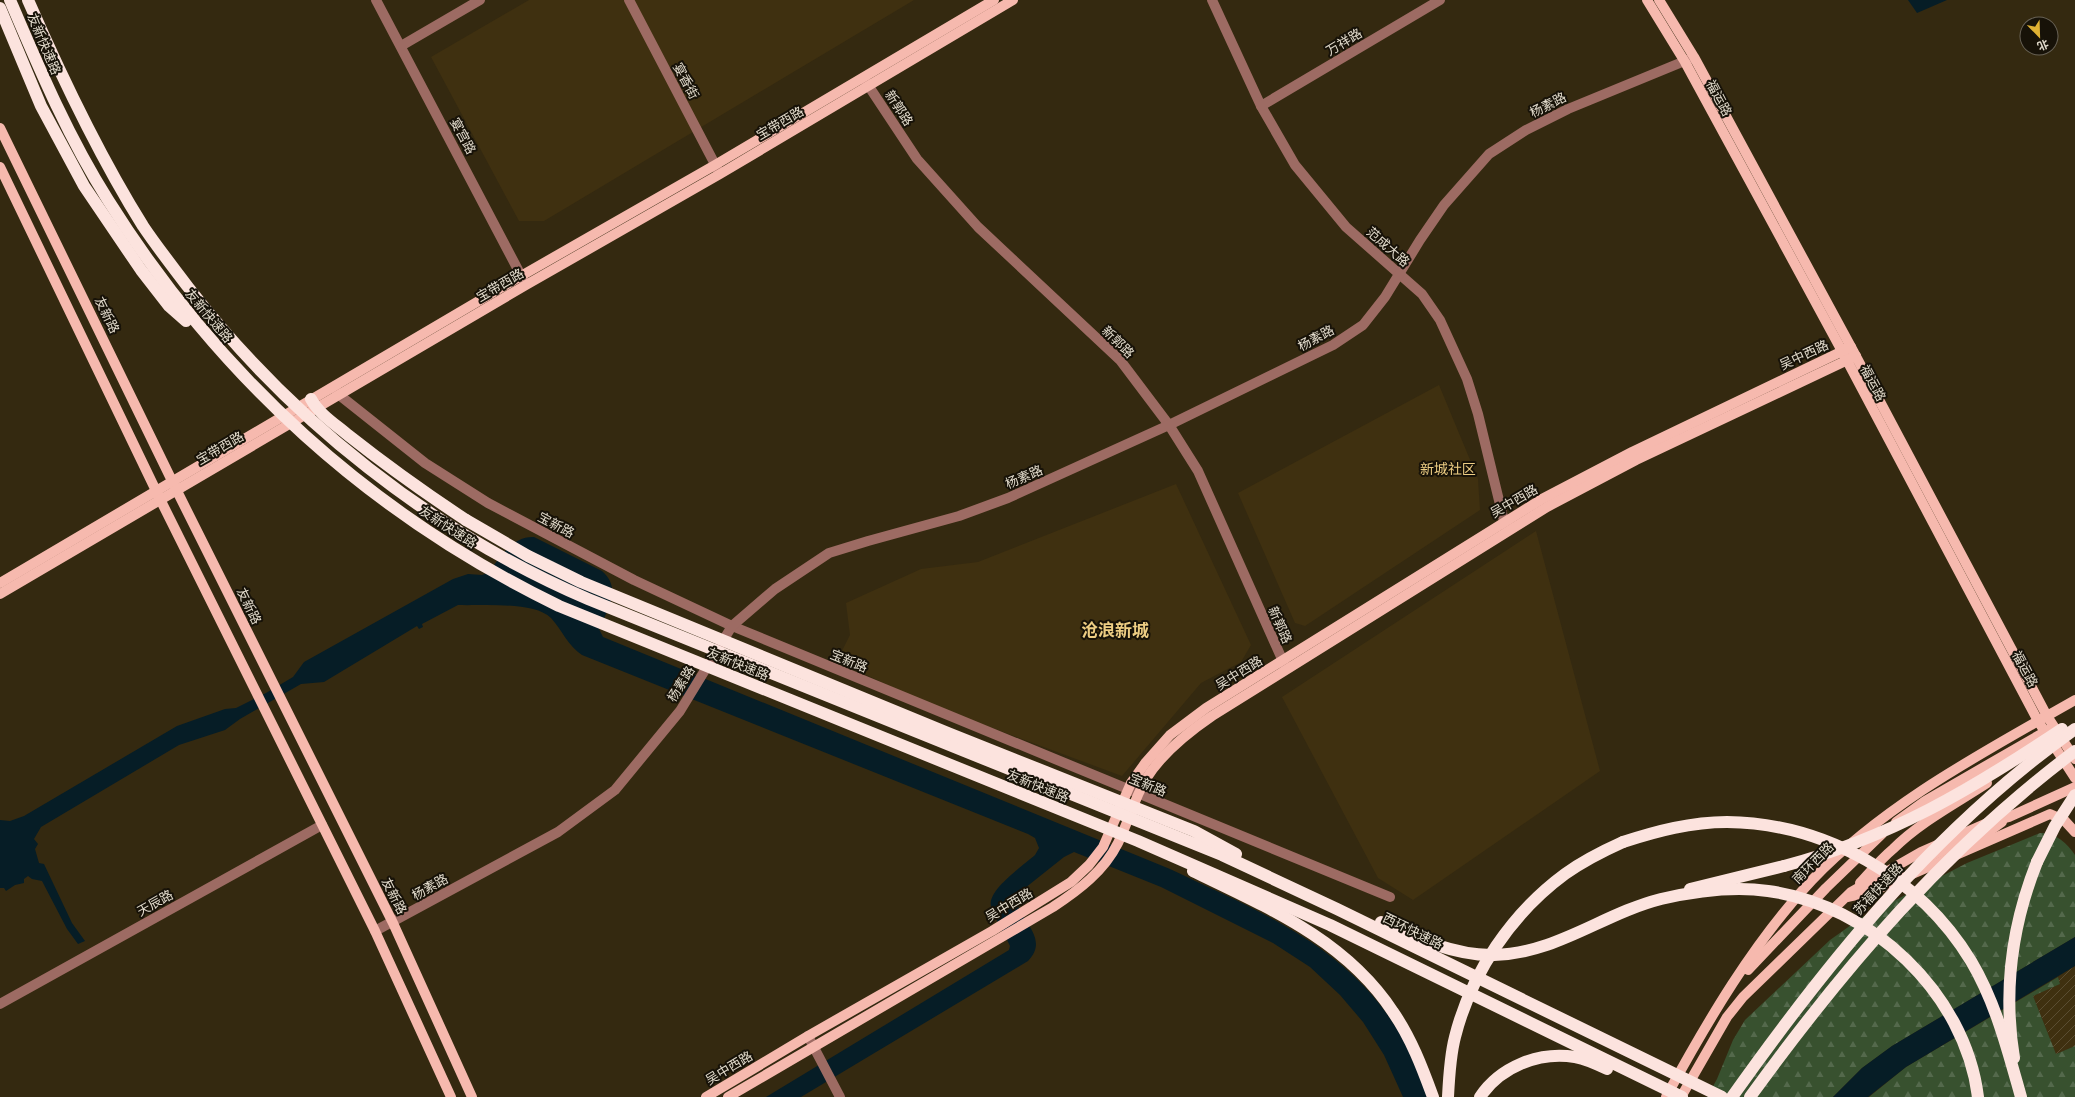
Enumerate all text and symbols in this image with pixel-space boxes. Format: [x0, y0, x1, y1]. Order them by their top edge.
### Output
street label: 友新快速路 [24, 11, 64, 77]
north arrow [2019, 16, 2059, 56]
street label: 万祥路 [1323, 26, 1365, 58]
text: 北 [2036, 38, 2050, 53]
street label: 宴香街 [670, 60, 702, 102]
street label: 福运路 [1703, 77, 1735, 119]
street label: 新郭路 [882, 88, 916, 128]
street label: 杨素路 [1527, 89, 1569, 121]
street label: 宝带西路 [754, 104, 806, 142]
street label: 宴宫路 [447, 115, 479, 157]
street label: 范成大路 [1363, 224, 1413, 270]
street label: 宝带西路 [474, 266, 526, 304]
street label: 友新快速路 [182, 286, 236, 346]
street label: 友新路 [92, 294, 122, 336]
street label: 杨素路 [1295, 322, 1337, 354]
street label: 新郭路 [1099, 323, 1137, 361]
street label: 吴中西路 [1777, 337, 1831, 373]
street label: 福运路 [1857, 362, 1889, 404]
street label: 宝带西路 [194, 429, 246, 467]
district label: 新城社区 [1420, 461, 1476, 477]
street label: 杨素路 [1003, 462, 1045, 492]
street label: 吴中西路 [1488, 482, 1540, 520]
street label: 友新快速路 [417, 503, 479, 551]
street label: 宝新路 [535, 509, 577, 541]
street label: 友新路 [234, 585, 264, 627]
street label: 新郭路 [1265, 604, 1295, 646]
district label: 沧浪新城 [1081, 621, 1149, 640]
street label: 友新快速路 [705, 645, 771, 683]
street label: 宝新路 [828, 647, 870, 675]
street label: 福运路 [2009, 648, 2041, 690]
street label: 吴中西路 [1213, 653, 1265, 693]
street label: 杨素路 [664, 663, 698, 705]
street label: 友新快速路 [1005, 767, 1071, 805]
street label: 宝新路 [1127, 771, 1169, 799]
street label: 南环西路 [1789, 839, 1837, 887]
street label: 苏福快速路 [1850, 860, 1906, 918]
street label: 杨素路 [409, 871, 451, 903]
street label: 友新路 [378, 875, 410, 917]
street label: 吴中西路 [983, 885, 1035, 925]
street label: 天辰路 [134, 887, 176, 919]
street label: 西环快速路 [1380, 910, 1446, 952]
street label: 吴中西路 [703, 1048, 755, 1088]

